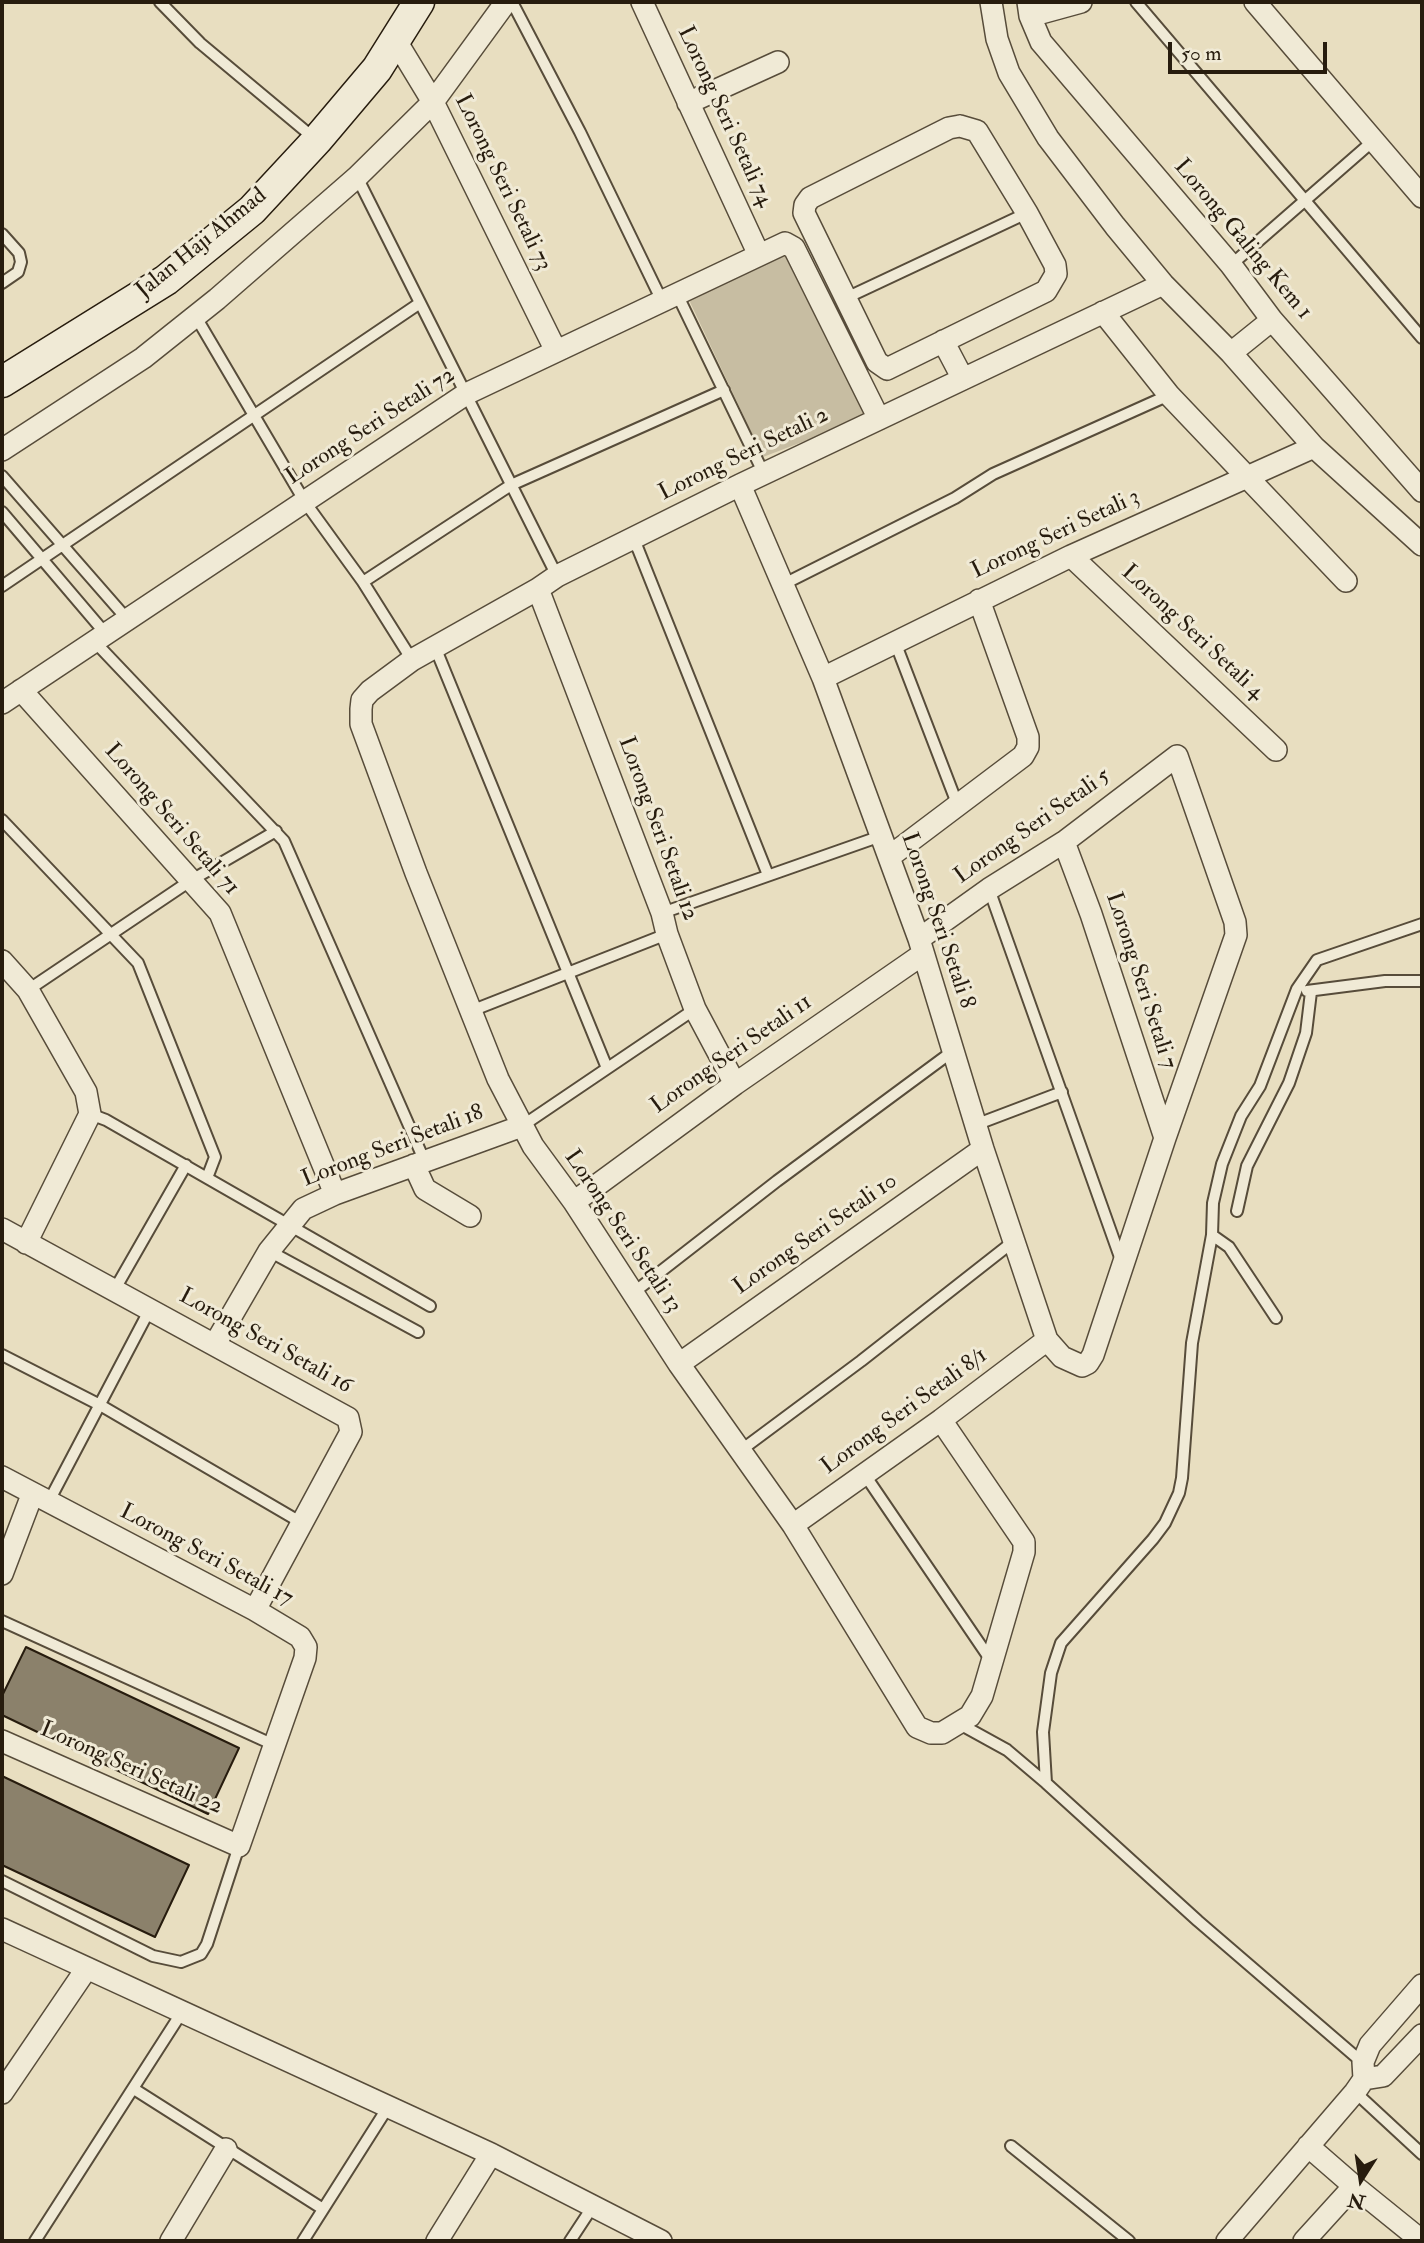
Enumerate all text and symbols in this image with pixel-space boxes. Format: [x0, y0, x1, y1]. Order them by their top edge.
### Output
street label: Lorong Seri Setali 74 [670, 22, 778, 212]
scale bar [1172, 28, 1331, 72]
text: 50 m [1181, 40, 1222, 67]
street label: Lorong Seri Setali 73 [447, 90, 557, 276]
street label: Lorong Galing Kem 1 [1167, 154, 1317, 326]
street label: Jalan Haji Ahmad [131, 183, 273, 305]
street label: Lorong Seri Setali 72 [281, 362, 461, 492]
street label: Lorong Seri Setali 2 [655, 402, 833, 508]
street label: Lorong Seri Setali 3 [968, 484, 1144, 586]
street label: Lorong Seri Setali 4 [1115, 560, 1269, 706]
street label: Lorong Seri Setali 12 [611, 733, 703, 925]
street label: Lorong Seri Setali 71 [98, 738, 244, 902]
street label: Lorong Seri Setali 5 [950, 763, 1116, 891]
street label: Lorong Seri Setali 8 [894, 829, 980, 1013]
street label: Lorong Seri Setali 7 [1098, 889, 1182, 1073]
street label: Lorong Seri Setali 11 [646, 989, 818, 1121]
street label: Lorong Seri Setali 18 [298, 1100, 488, 1194]
street label: Lorong Seri Setali 13 [557, 1145, 687, 1319]
street label: Lorong Seri Setali 10 [729, 1168, 903, 1302]
street label: Lorong Seri Setali 16 [174, 1283, 356, 1401]
street label: Lorong Seri Setali 8/1 [817, 1342, 993, 1482]
street label: Lorong Seri Setali 17 [115, 1499, 297, 1613]
street label: Lorong Seri Setali 22 [35, 1716, 227, 1822]
north arrow [1326, 2145, 1396, 2215]
text: N [1346, 2187, 1367, 2214]

